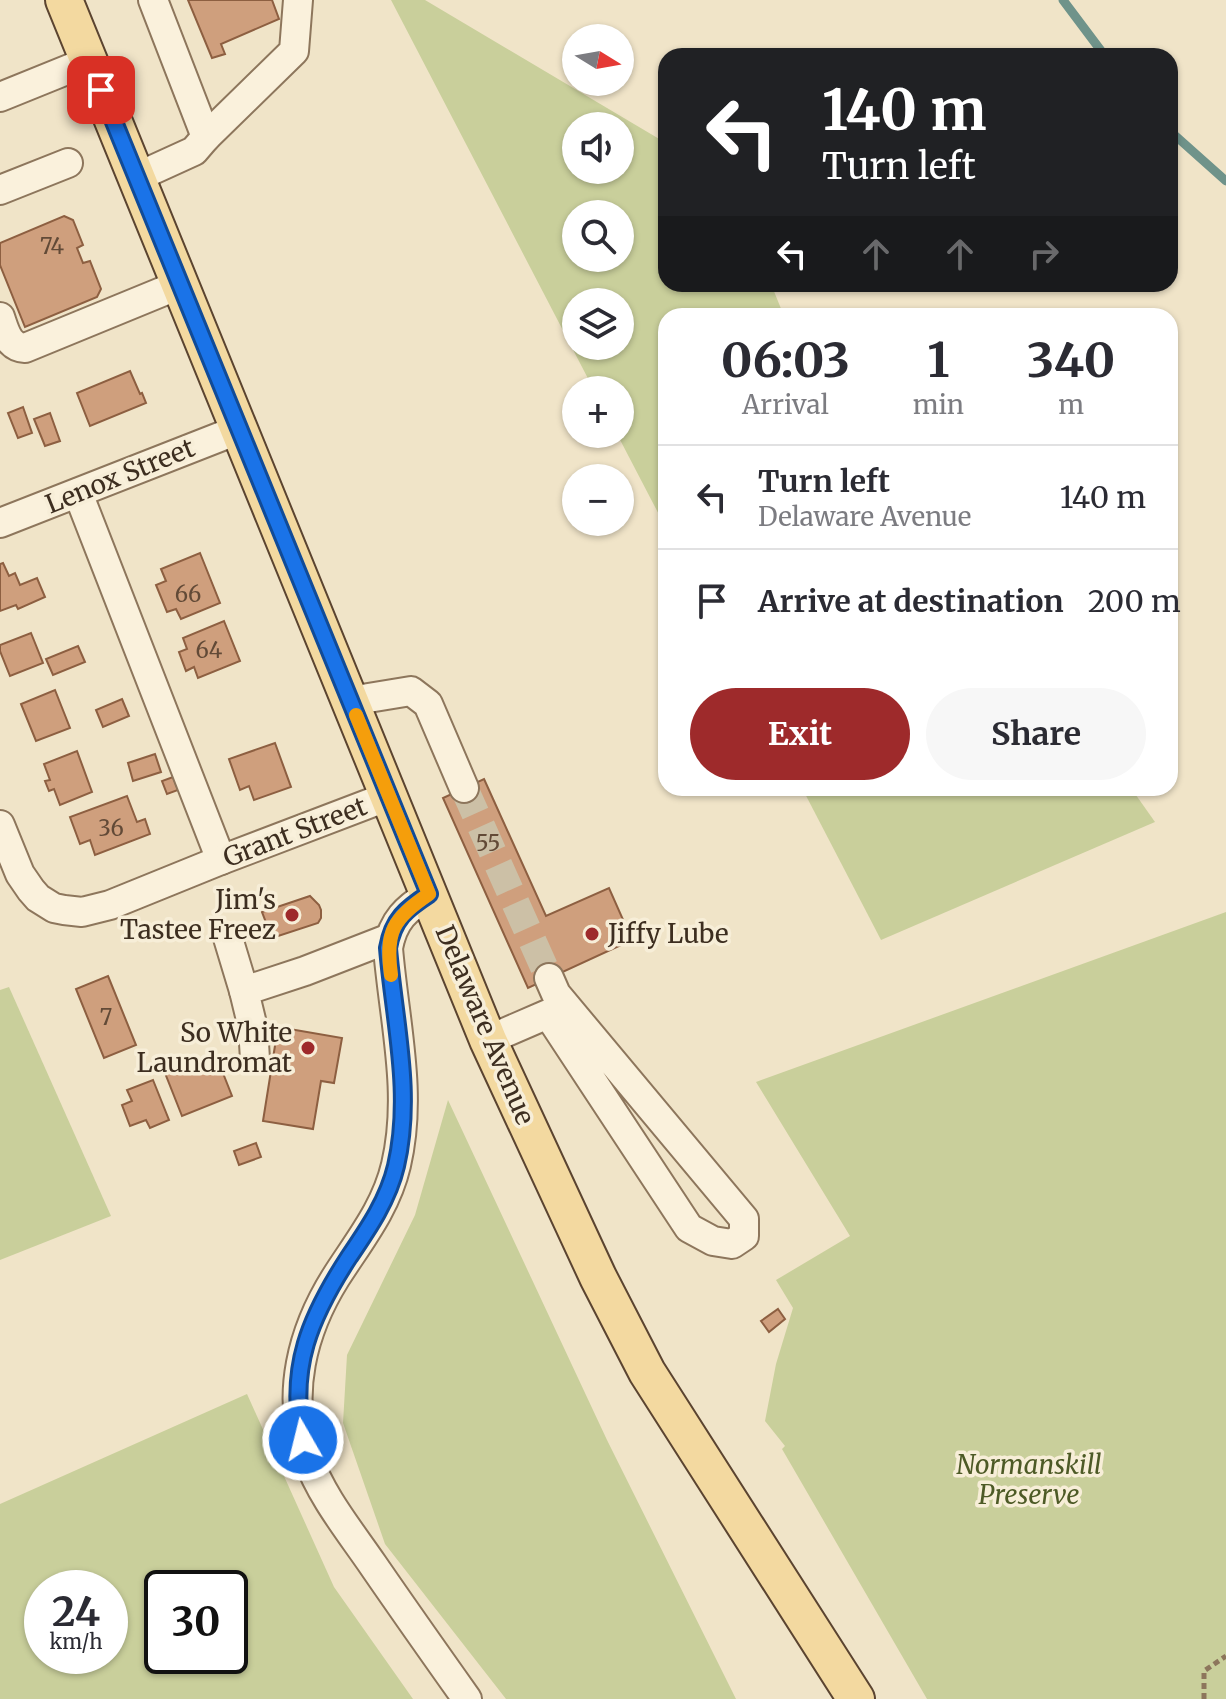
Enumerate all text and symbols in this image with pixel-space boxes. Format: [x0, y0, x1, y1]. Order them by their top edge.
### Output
north arrow [562, 24, 634, 96]
map controls [562, 24, 634, 536]
pin [67, 56, 135, 124]
icon: arrive [79, 68, 123, 112]
text: 140 m [822, 75, 987, 145]
icon: left [690, 80, 794, 184]
button: sound [562, 112, 634, 184]
text: Turn left [822, 144, 976, 189]
button: search [562, 200, 634, 272]
house number: 74 [40, 232, 65, 260]
icon: left [770, 232, 814, 276]
icon: ahead [854, 232, 898, 276]
icon: ahead [938, 232, 982, 276]
icon: right [1022, 232, 1066, 276]
button: layers [562, 288, 634, 360]
text: 06:03 [721, 330, 850, 390]
text: 1 [927, 330, 949, 390]
text: 340 [1027, 330, 1115, 390]
button: + [562, 376, 634, 448]
text: Arrival [742, 388, 829, 421]
text: min [913, 388, 964, 421]
text: m [1058, 388, 1084, 421]
street label: Lenox Street [40, 431, 199, 520]
text: Turn left [758, 462, 890, 500]
button: − [562, 464, 634, 536]
icon: left [690, 475, 734, 519]
text: 140 m [1060, 478, 1146, 516]
text: Delaware Avenue [758, 500, 971, 533]
icon: arrive [690, 579, 734, 623]
house number: 66 [175, 580, 201, 608]
text: Arrive at destination [758, 582, 1064, 620]
text: 200 m [1088, 582, 1181, 620]
house number: 64 [196, 636, 223, 664]
button: Exit [690, 688, 910, 780]
button: Share [926, 688, 1146, 780]
street label: Grant Street [218, 789, 371, 874]
house number: 36 [98, 814, 124, 842]
house number: 55 [476, 829, 500, 857]
place label: Jim's Tastee Freez [120, 883, 276, 946]
marker: Jim's Tastee Freez [283, 906, 301, 924]
place label: Jiffy Lube [607, 917, 729, 950]
street label: Delaware Avenue [429, 920, 542, 1129]
marker: Jiffy Lube [583, 925, 601, 943]
house number: 7 [100, 1003, 112, 1031]
place label: So White Laundromat [137, 1016, 292, 1079]
marker: So White Laundromat [299, 1039, 317, 1057]
position arrow [261, 1398, 345, 1482]
park label: Normanskill Preserve [956, 1448, 1102, 1511]
speed limit sign: 30 [144, 1570, 248, 1674]
text: 24 [52, 1587, 100, 1637]
text: km/h [50, 1629, 102, 1654]

